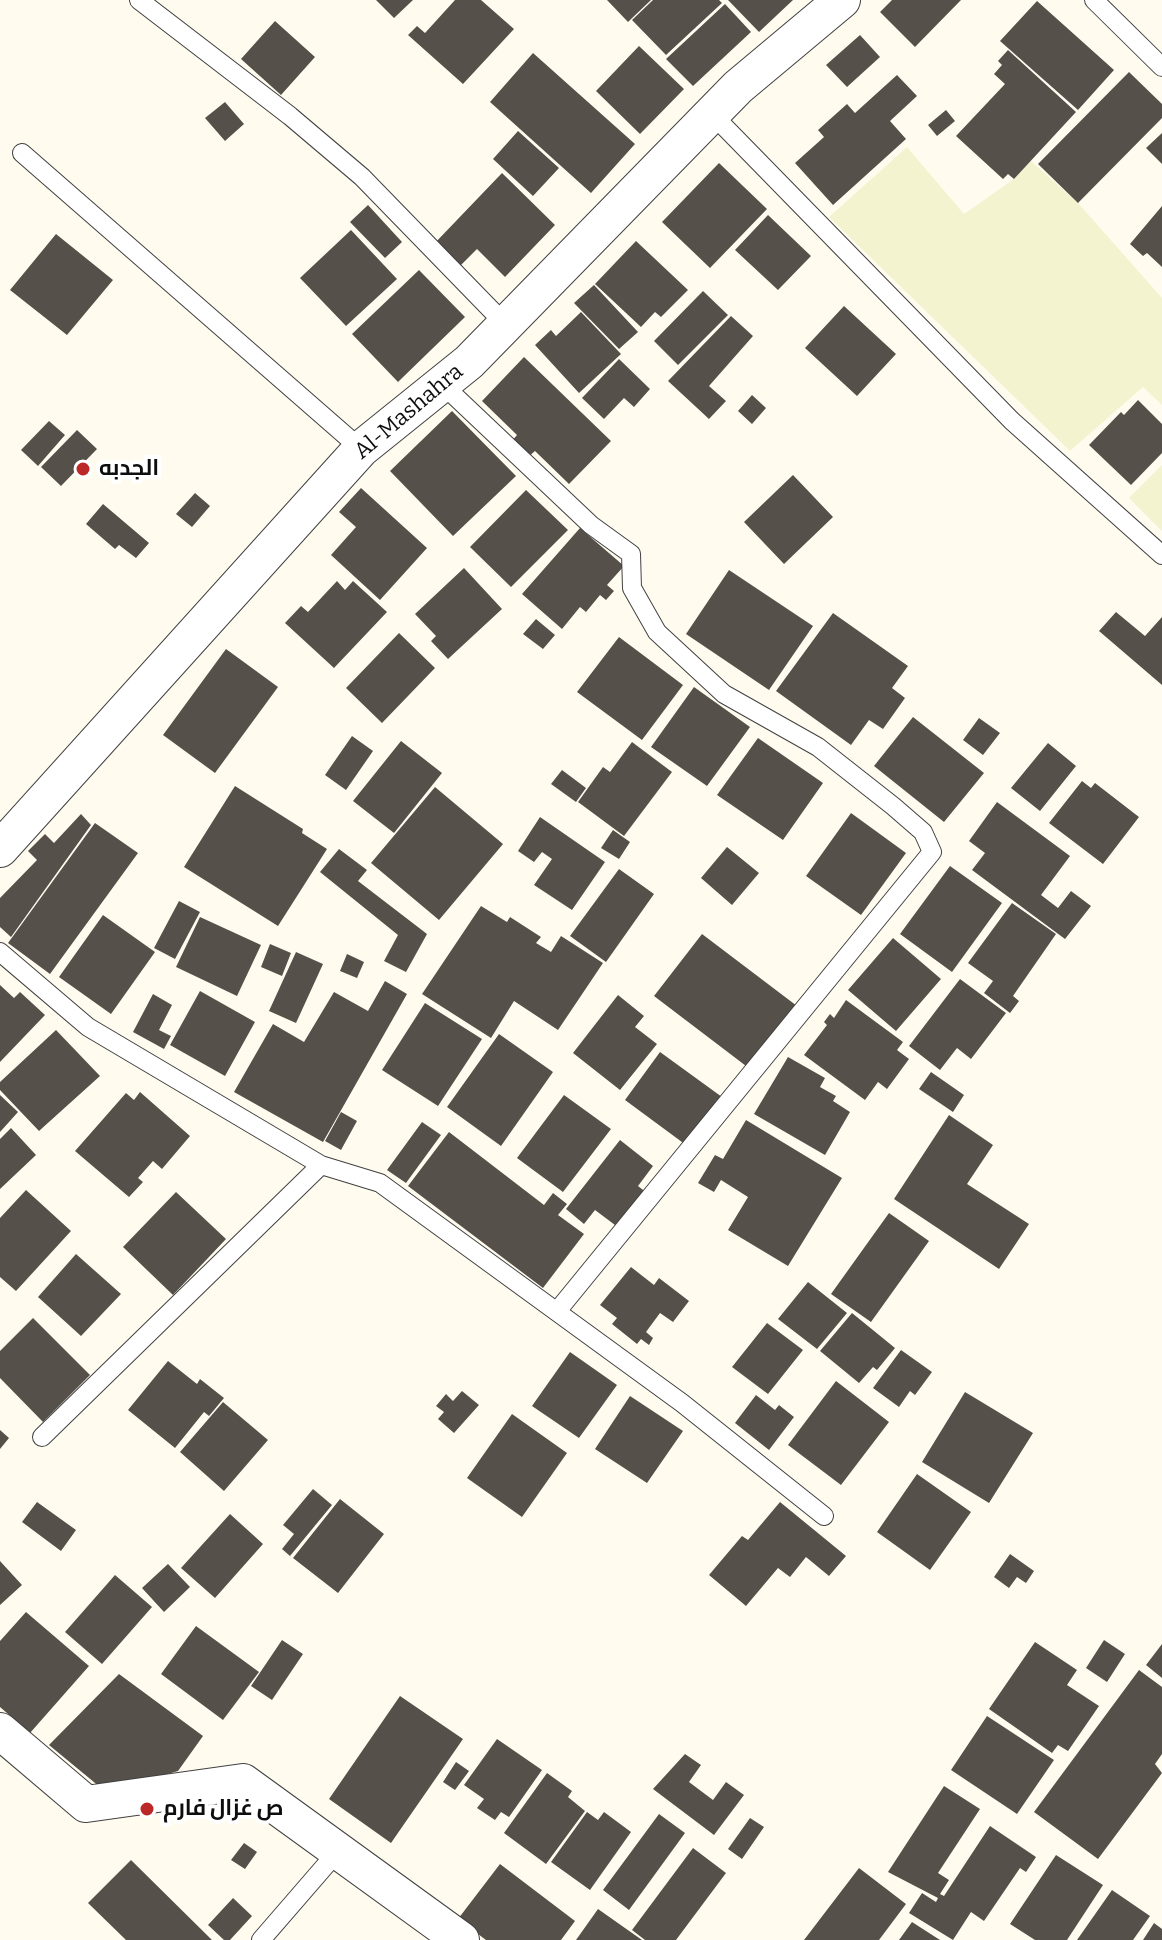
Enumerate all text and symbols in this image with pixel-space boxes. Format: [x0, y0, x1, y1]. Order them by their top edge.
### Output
street label: Al-Mashahra [349, 359, 469, 465]
place label: الجدبه [99, 456, 159, 482]
marker: الجدبه [74, 460, 92, 478]
place label: ص غزال فارم [163, 1796, 284, 1822]
marker: ص غزال فارم [138, 1800, 156, 1818]

